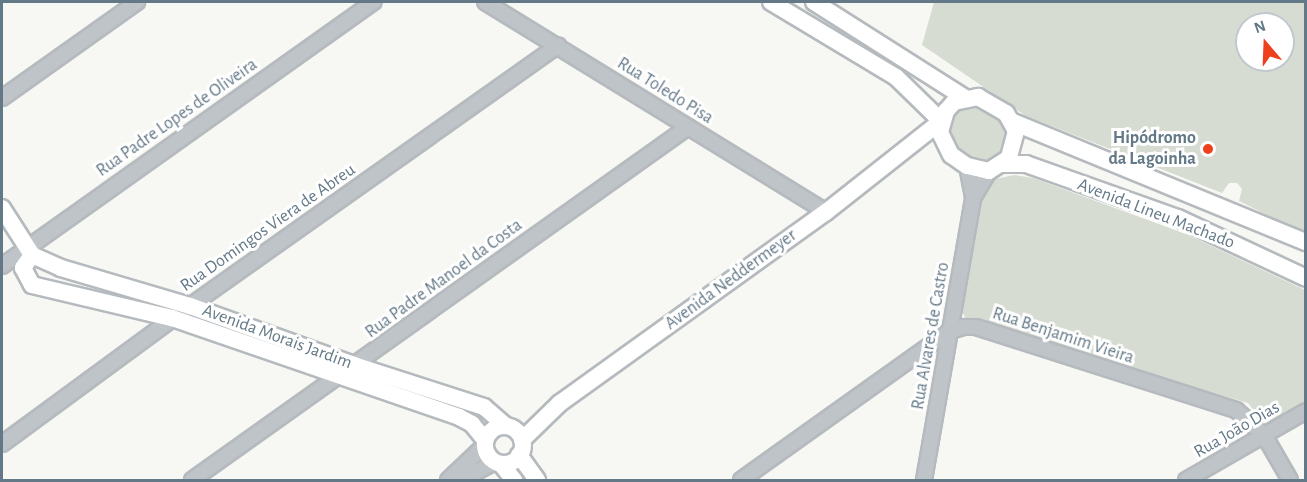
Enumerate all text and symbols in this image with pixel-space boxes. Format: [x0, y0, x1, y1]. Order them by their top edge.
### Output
north arrow [1235, 12, 1295, 72]
text: N [1252, 17, 1268, 36]
street label: Rua Toledo Pisa [613, 53, 717, 129]
street label: Rua Padre Lopes de Oliveira [92, 54, 262, 182]
place label: Hipódromo da Lagoinha [1108, 128, 1196, 170]
marker: Hipódromo da Lagoinha [1201, 142, 1215, 156]
street label: Rua Domingos Viera de Abreu [176, 159, 360, 297]
street label: Avenida Lineu Machado [1074, 174, 1238, 254]
street label: Rua Padre Manoel da Costa [361, 215, 527, 343]
street label: Avenida Neddermeyer [661, 225, 801, 335]
street label: Rua Alvares de Castro [907, 261, 955, 411]
street label: Avenida Morais Jardim [199, 300, 355, 374]
street label: Rua Benjamim Vieira [990, 303, 1136, 369]
street label: Rua João Dias [1190, 397, 1284, 463]

